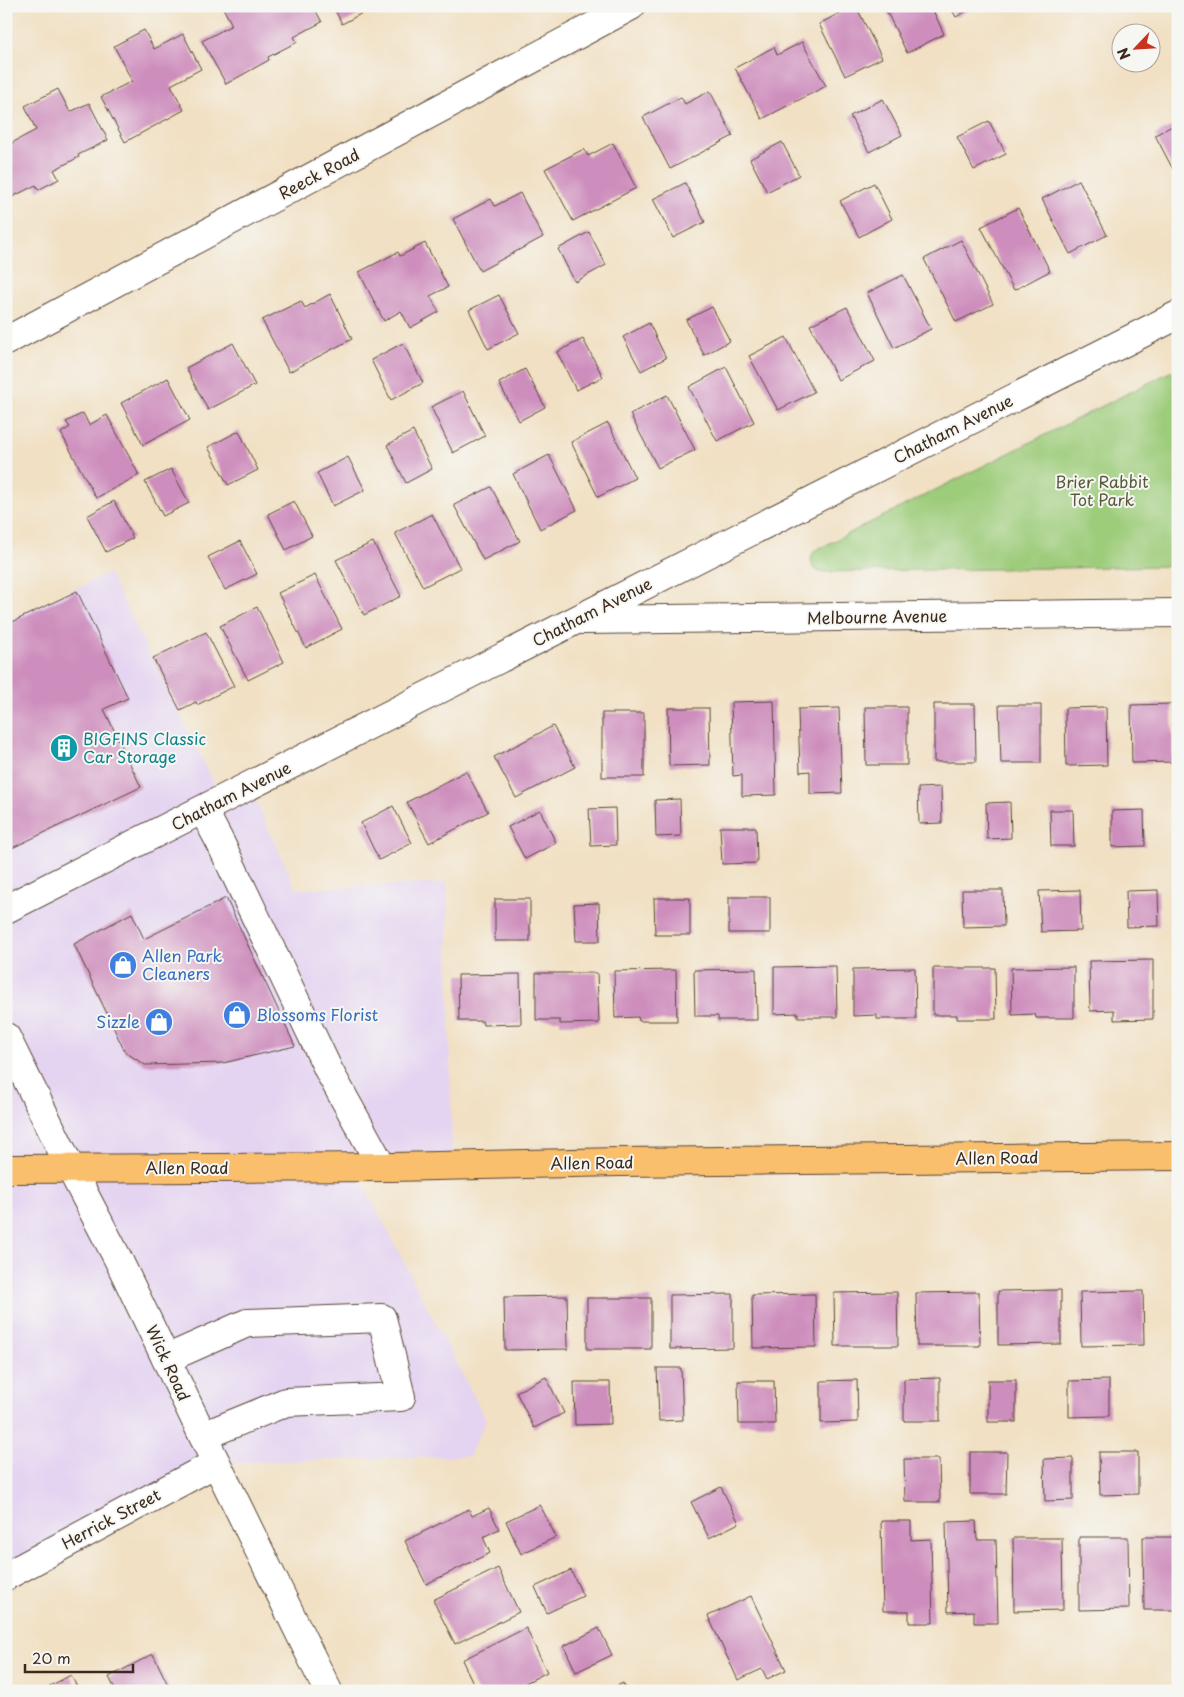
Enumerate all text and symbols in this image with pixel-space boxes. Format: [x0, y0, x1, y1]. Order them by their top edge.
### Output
north arrow [1112, 22, 1162, 72]
text: N [1112, 44, 1136, 63]
street label: Reeck Road [274, 142, 363, 205]
street label: Chatham Avenue [889, 387, 1017, 469]
park label: Brier Rabbit Tot Park [1055, 469, 1149, 511]
street label: Chatham Avenue [528, 570, 656, 652]
street label: Melbourne Avenue [807, 603, 948, 629]
place label: BIGFINS Classic Car Storage [83, 726, 206, 768]
building icon: BIGFINS Classic Car Storage [49, 733, 79, 763]
street label: Chatham Avenue [167, 754, 295, 836]
place label: Allen Park Cleaners [142, 943, 222, 985]
shop icon: Allen Park Cleaners [108, 950, 138, 980]
shop icon: Blossoms Florist [222, 1000, 252, 1030]
place label: Blossoms Florist [256, 1002, 378, 1026]
shop icon: Sizzle [144, 1007, 174, 1037]
place label: Sizzle [96, 1009, 140, 1033]
street label: Allen Road [955, 1144, 1039, 1170]
street label: Allen Road [550, 1149, 634, 1175]
street label: Allen Road [145, 1155, 229, 1179]
street label: Wick Road [141, 1321, 197, 1405]
street label: Herrick Street [57, 1482, 165, 1554]
scale bar [25, 1642, 132, 1674]
text: 20 m [32, 1646, 71, 1669]

